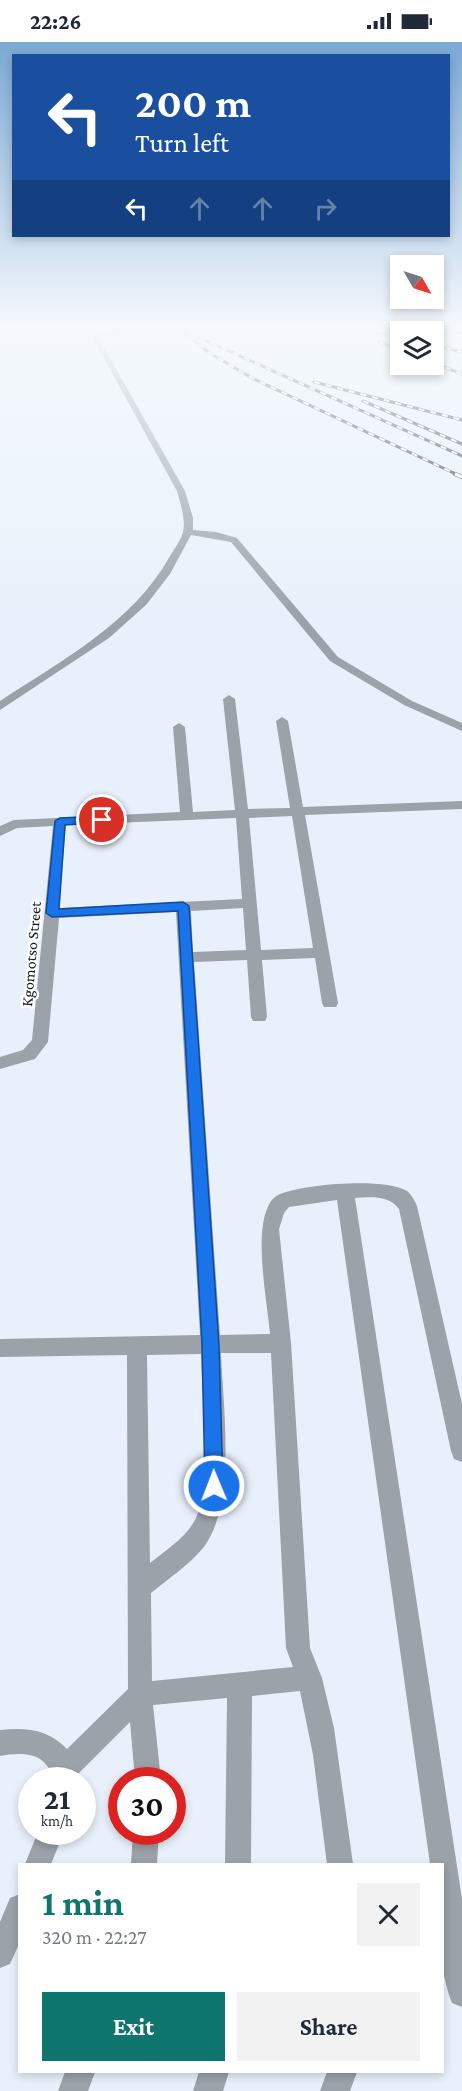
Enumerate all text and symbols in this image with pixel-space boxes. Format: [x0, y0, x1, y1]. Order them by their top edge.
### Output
text: 22:26 [30, 9, 81, 34]
icon: left [36, 78, 114, 156]
text: 200 m [135, 79, 251, 126]
text: Turn left [135, 128, 229, 158]
icon: left [120, 192, 153, 225]
icon: ahead [183, 192, 216, 225]
icon: ahead [246, 192, 279, 225]
icon: right [309, 192, 342, 225]
north arrow [390, 255, 444, 309]
map controls [390, 255, 444, 375]
button: layers [390, 321, 444, 375]
pin [76, 794, 127, 845]
icon: arrive [85, 803, 118, 836]
street label: Kgomotso Street [18, 900, 45, 1007]
position arrow [182, 1454, 246, 1518]
speed limit sign: 30 [108, 1767, 186, 1845]
text: 21 [44, 1782, 70, 1815]
text: km/h [41, 1813, 73, 1829]
text: 1 min [42, 1883, 124, 1923]
button: close [357, 1883, 420, 1946]
text: 320 m · 22:27 [42, 1926, 146, 1948]
button: Exit [42, 1992, 225, 2061]
button: Share [237, 1992, 420, 2061]

